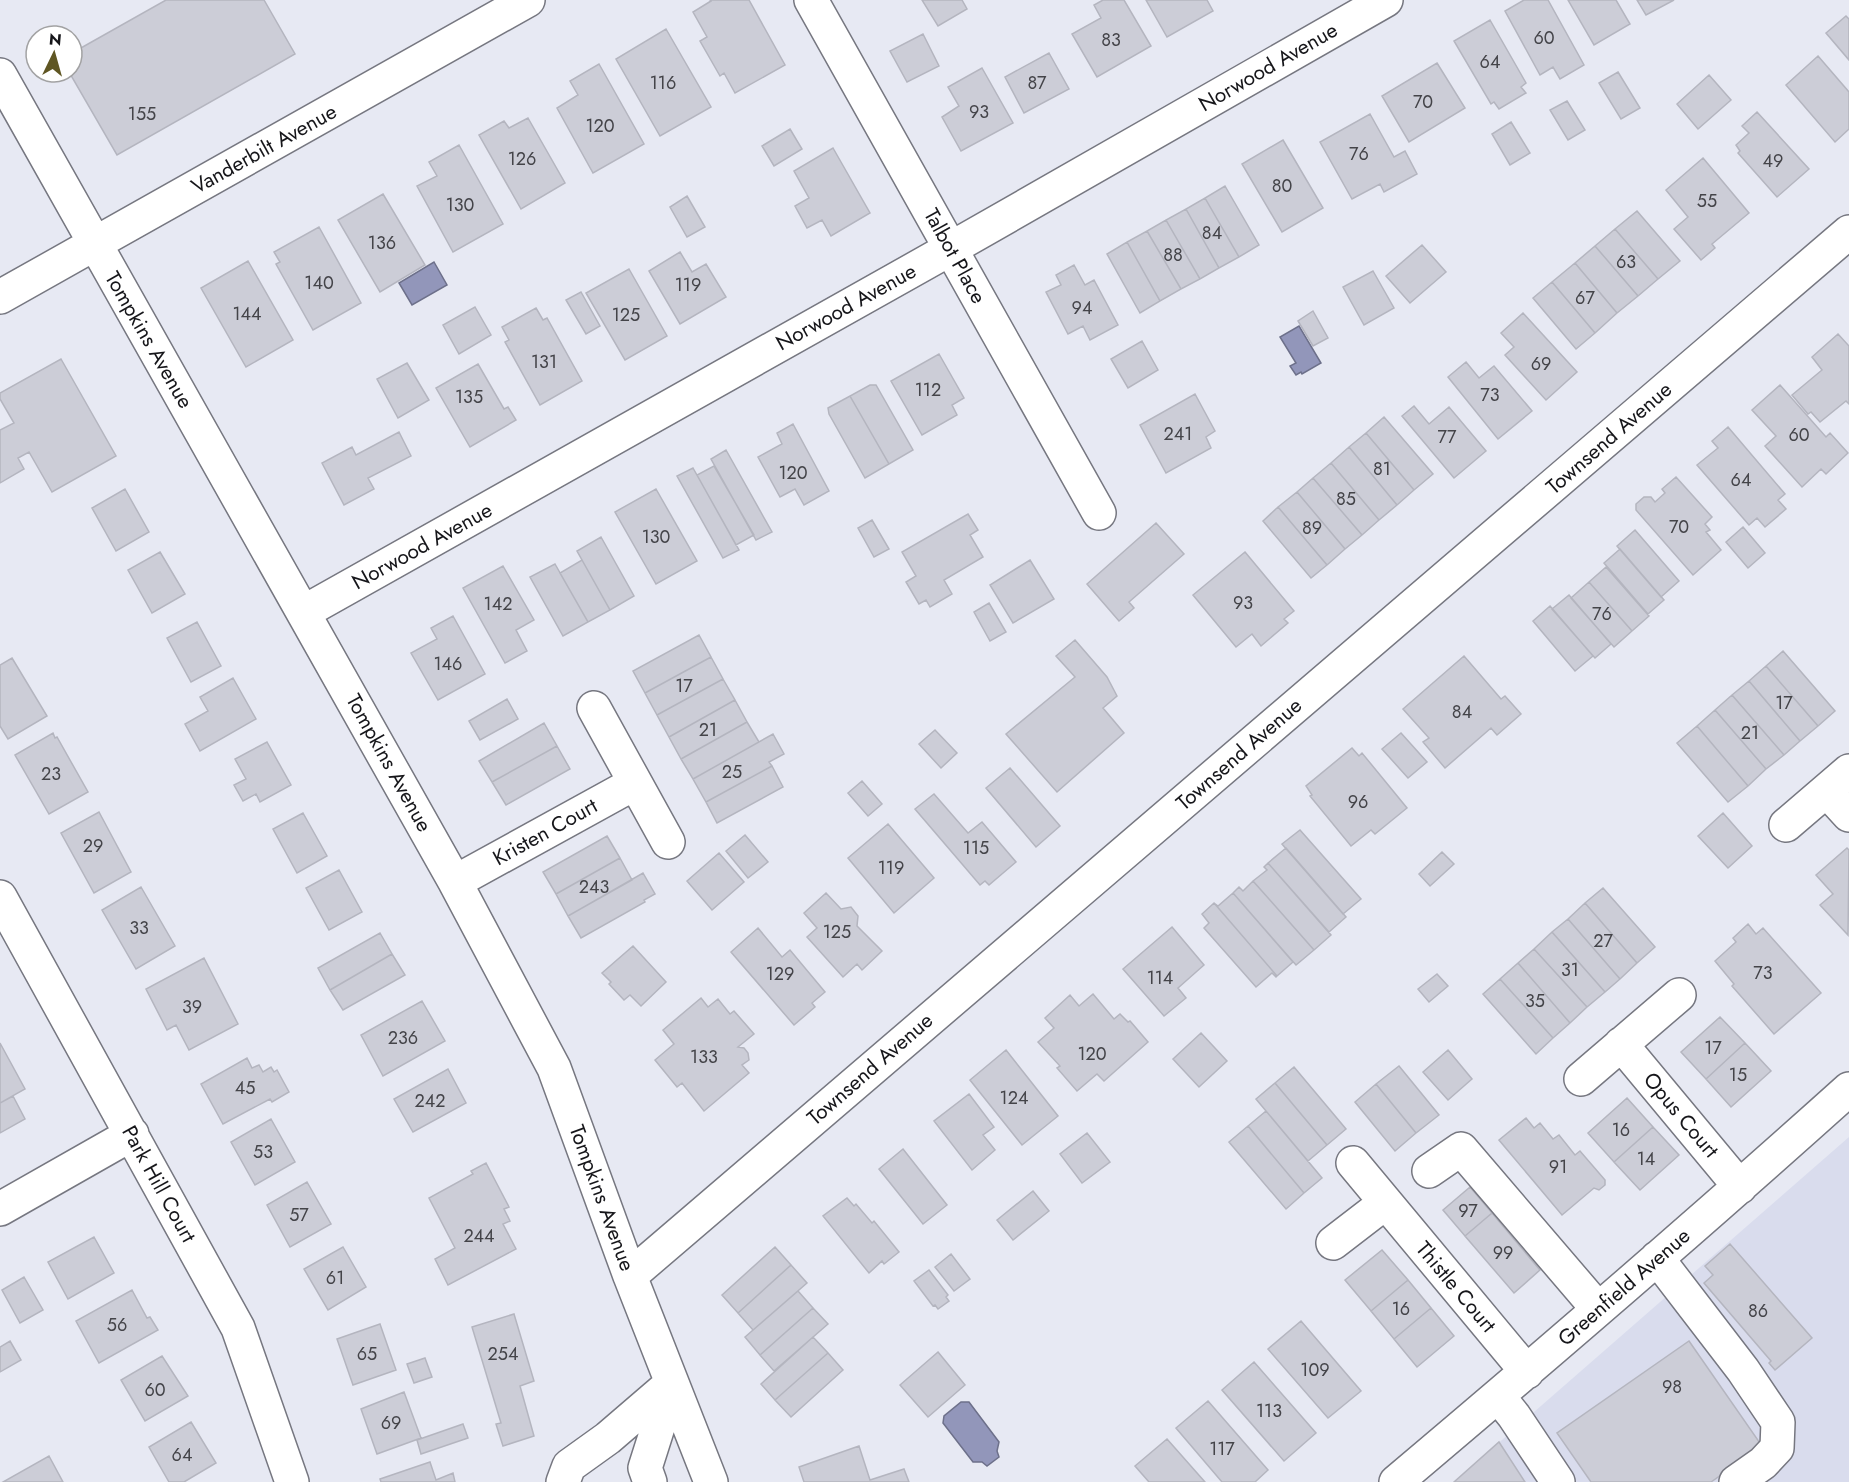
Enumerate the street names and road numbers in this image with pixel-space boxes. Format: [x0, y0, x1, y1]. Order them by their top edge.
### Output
street label: Norwood Avenue [1193, 15, 1343, 119]
street label: Vanderbilt Avenue [186, 97, 342, 201]
street label: Talbot Place [917, 203, 994, 309]
street label: Norwood Avenue [770, 256, 922, 358]
street label: Tompkins Avenue [98, 266, 200, 414]
street label: Townsend Avenue [1539, 375, 1679, 501]
street label: Norwood Avenue [346, 495, 498, 597]
street label: Tompkins Avenue [339, 689, 439, 838]
street label: Townsend Avenue [1169, 691, 1309, 817]
street label: Kristen Court [487, 791, 603, 873]
street label: Townsend Avenue [800, 1006, 940, 1132]
street label: Opus Court [1636, 1066, 1726, 1164]
street label: Park Hill Court [115, 1120, 203, 1248]
street label: Tompkins Avenue [562, 1121, 642, 1275]
street label: Greenfield Avenue [1551, 1221, 1697, 1353]
street label: Thistle Court [1409, 1235, 1503, 1339]

